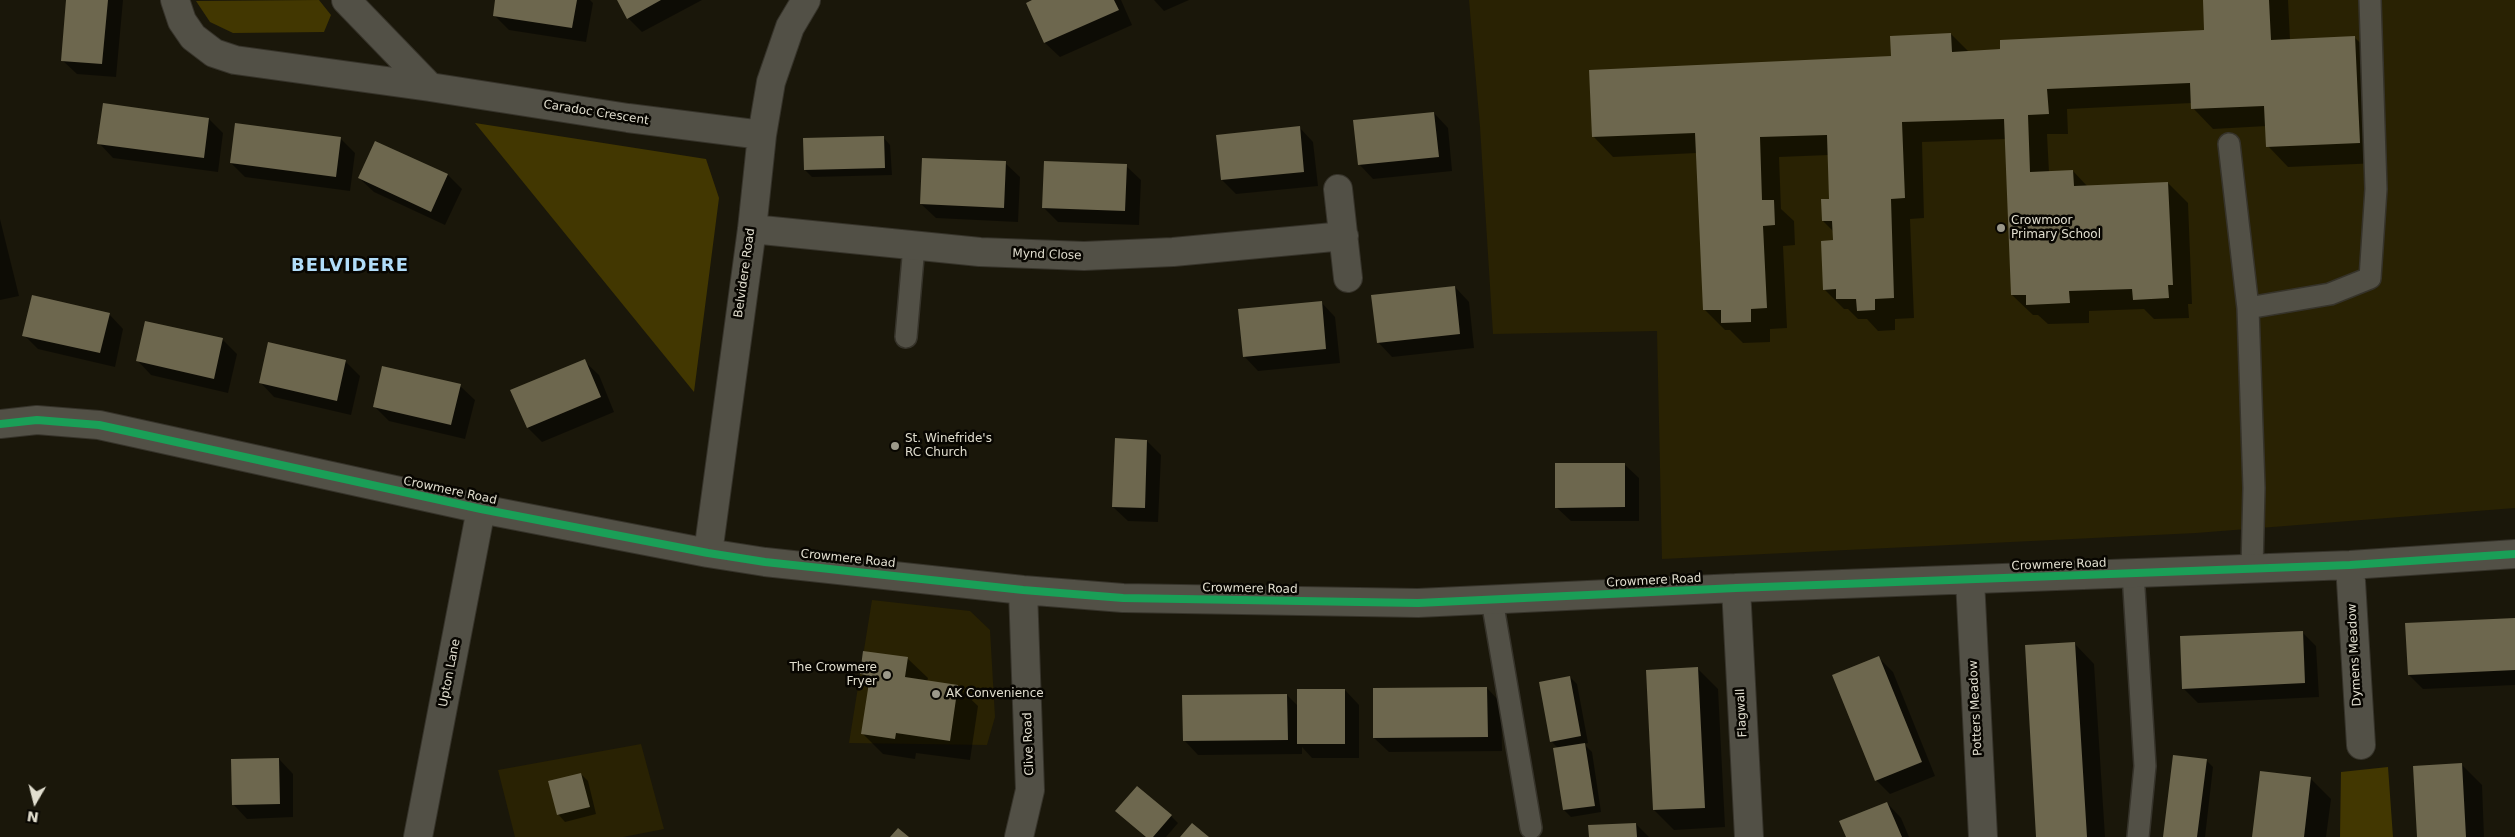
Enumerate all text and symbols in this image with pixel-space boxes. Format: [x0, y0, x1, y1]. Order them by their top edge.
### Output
street label: Caradoc Crescent [542, 98, 650, 128]
place label: Crowmoor Primary School [2011, 214, 2101, 242]
marker: Crowmoor Primary School [1995, 222, 2007, 234]
street label: Belvidere Road [732, 227, 758, 319]
street label: Mynd Close [1012, 247, 1082, 263]
district label: BELVIDERE [290, 255, 410, 277]
place label: St. Winefride's RC Church [905, 432, 992, 460]
marker: St. Winefride's RC Church [889, 440, 901, 452]
street label: Crowmere Road [402, 474, 498, 508]
street label: Crowmere Road [800, 547, 896, 571]
street label: Crowmere Road [2011, 556, 2107, 574]
street label: Crowmere Road [1606, 571, 1702, 591]
street label: Crowmere Road [1202, 581, 1298, 597]
street label: Dymens Meadow [2345, 603, 2365, 707]
street label: Upton Lane [436, 638, 464, 708]
street label: Potters Meadow [1966, 660, 1986, 756]
place label: The Crowmere Fryer [790, 661, 877, 689]
marker: The Crowmere Fryer [881, 669, 893, 681]
place label: AK Convenience [946, 687, 1044, 701]
marker: AK Convenience [930, 688, 942, 700]
street label: Flagwall [1734, 688, 1750, 738]
street label: Clive Road [1021, 712, 1037, 776]
north arrow [10, 777, 60, 827]
text: N [26, 808, 40, 826]

